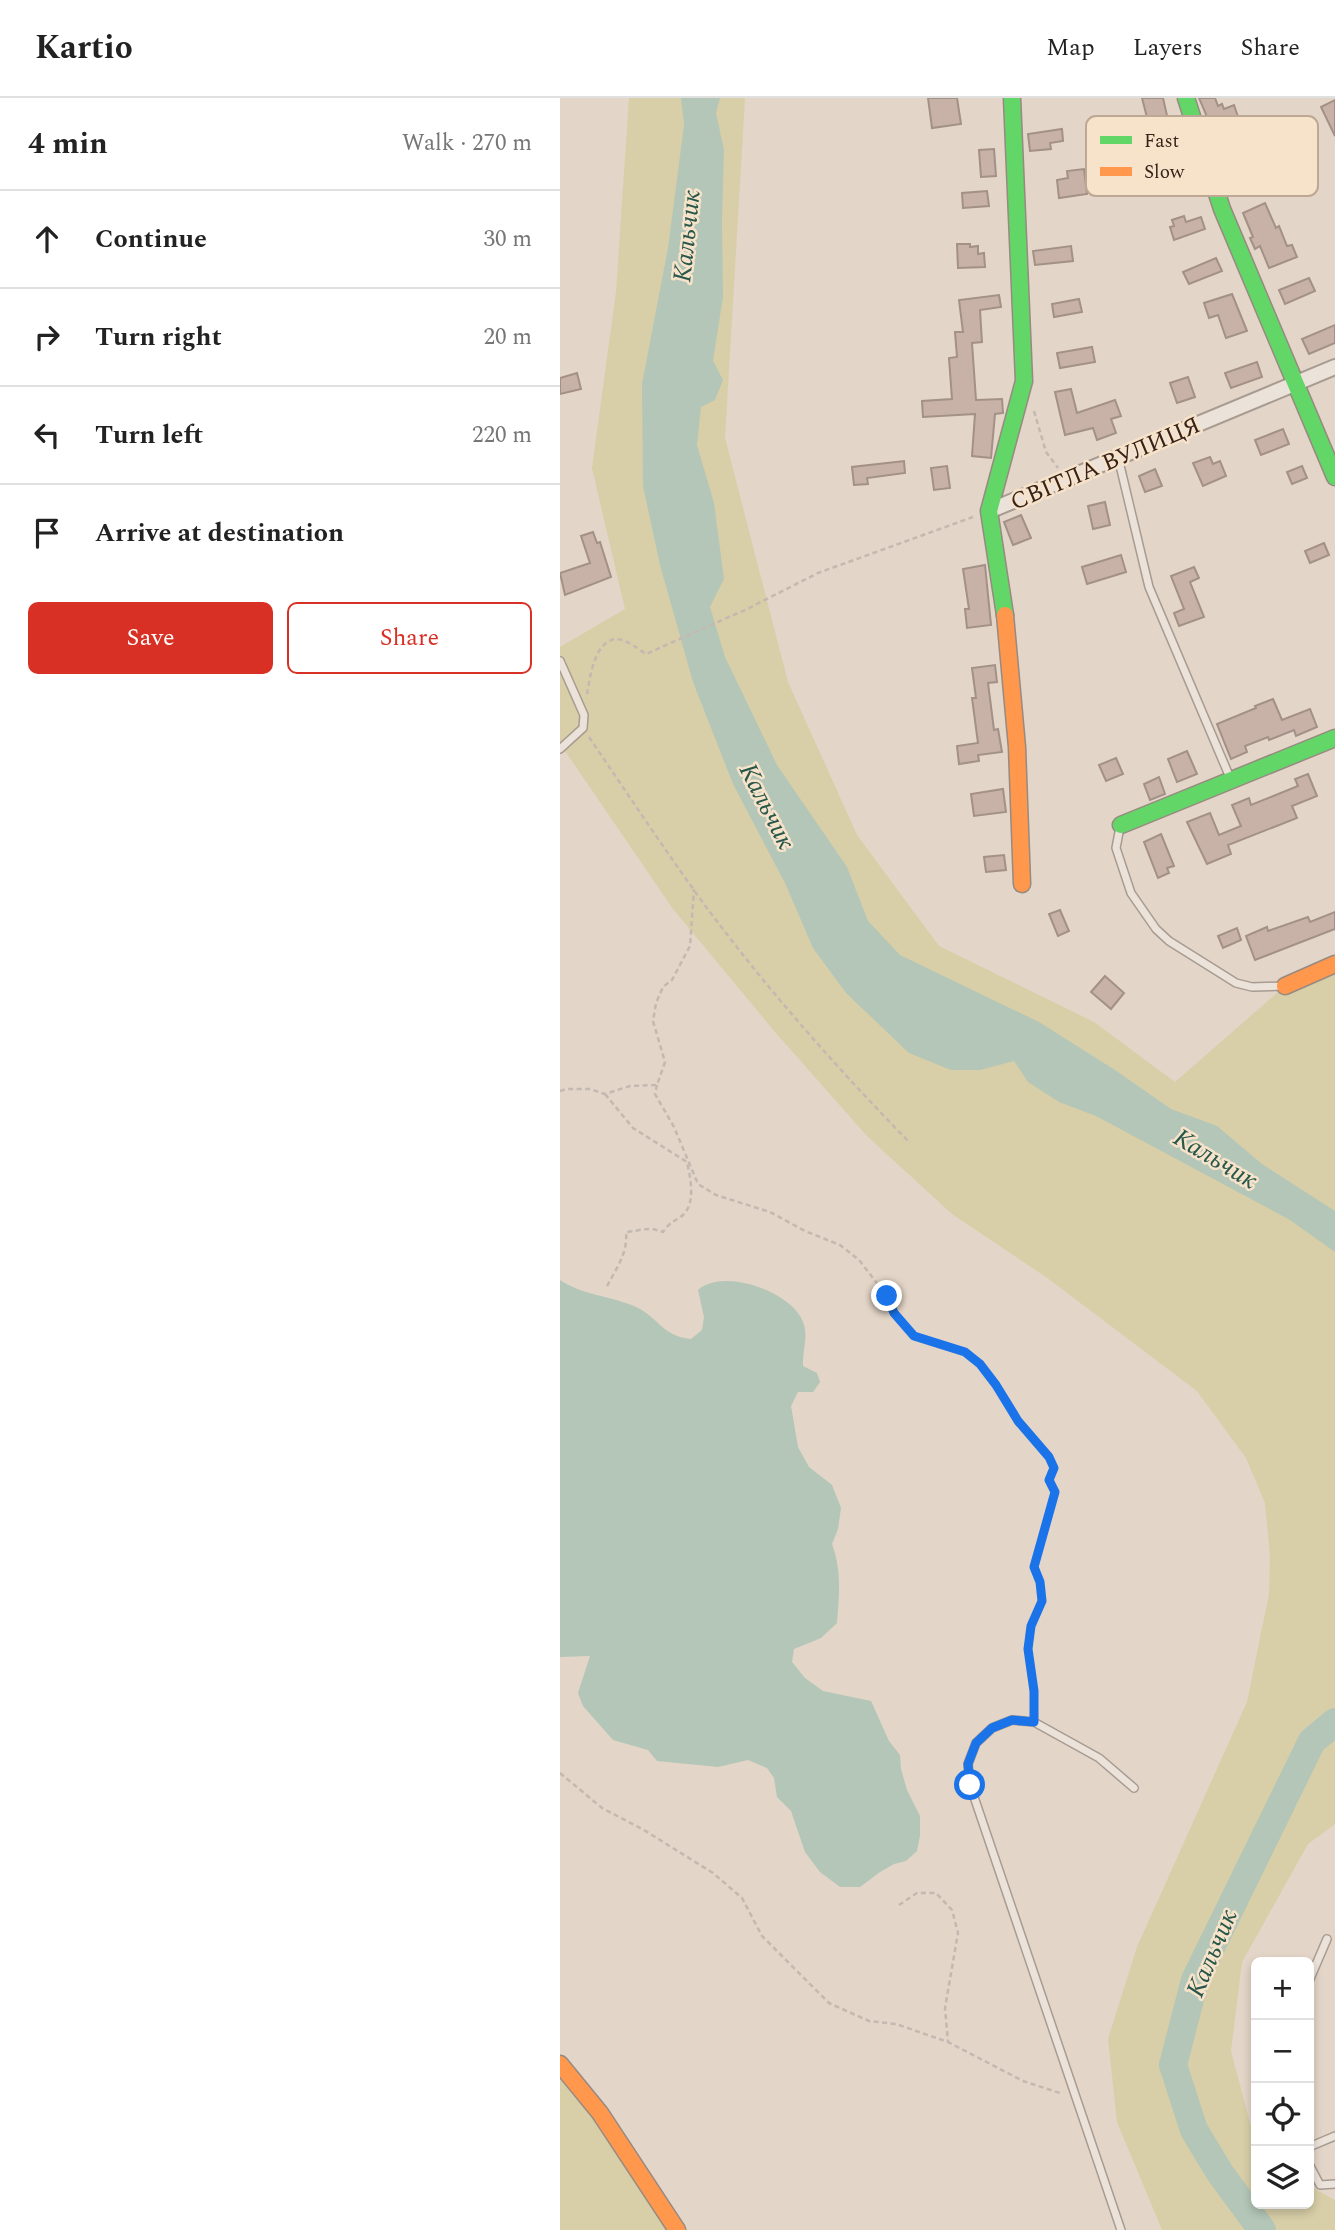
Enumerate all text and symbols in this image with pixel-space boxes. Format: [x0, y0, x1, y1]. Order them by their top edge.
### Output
text: Kartio [35, 23, 133, 73]
text: Map [1046, 30, 1095, 66]
text: Layers [1133, 30, 1203, 66]
text: Share [1241, 30, 1300, 66]
legend [1086, 116, 1318, 196]
text: 4 min [28, 121, 108, 167]
text: Walk · 270 m [402, 126, 532, 161]
text: Fast [1144, 127, 1180, 156]
text: Slow [1144, 158, 1185, 187]
water label: Кальчик [662, 188, 712, 284]
text: Continue [95, 219, 207, 259]
icon: ahead [28, 220, 66, 258]
text: 30 m [483, 222, 532, 257]
text: Turn right [95, 317, 222, 357]
icon: right [28, 318, 66, 356]
text: 20 m [483, 320, 532, 355]
street label: СВІТЛА ВУЛИЦЯ [1005, 408, 1206, 520]
text: Turn left [95, 415, 203, 455]
icon: left [28, 416, 66, 454]
text: 220 m [472, 418, 532, 453]
text: Arrive at destination [95, 513, 344, 553]
icon: arrive [28, 514, 66, 552]
button: Save [28, 602, 273, 674]
button: Share [287, 602, 532, 674]
water label: Кальчик [728, 756, 806, 857]
water label: Кальчик [1166, 1118, 1265, 1200]
route end [871, 1280, 902, 1311]
route start [954, 1769, 985, 1800]
water label: Кальчик [1175, 1903, 1248, 2004]
map controls [1251, 1957, 1314, 2209]
button: + [1251, 1957, 1314, 2020]
button: − [1251, 2020, 1314, 2083]
button: locate [1251, 2083, 1314, 2146]
button: layers [1251, 2146, 1314, 2209]

